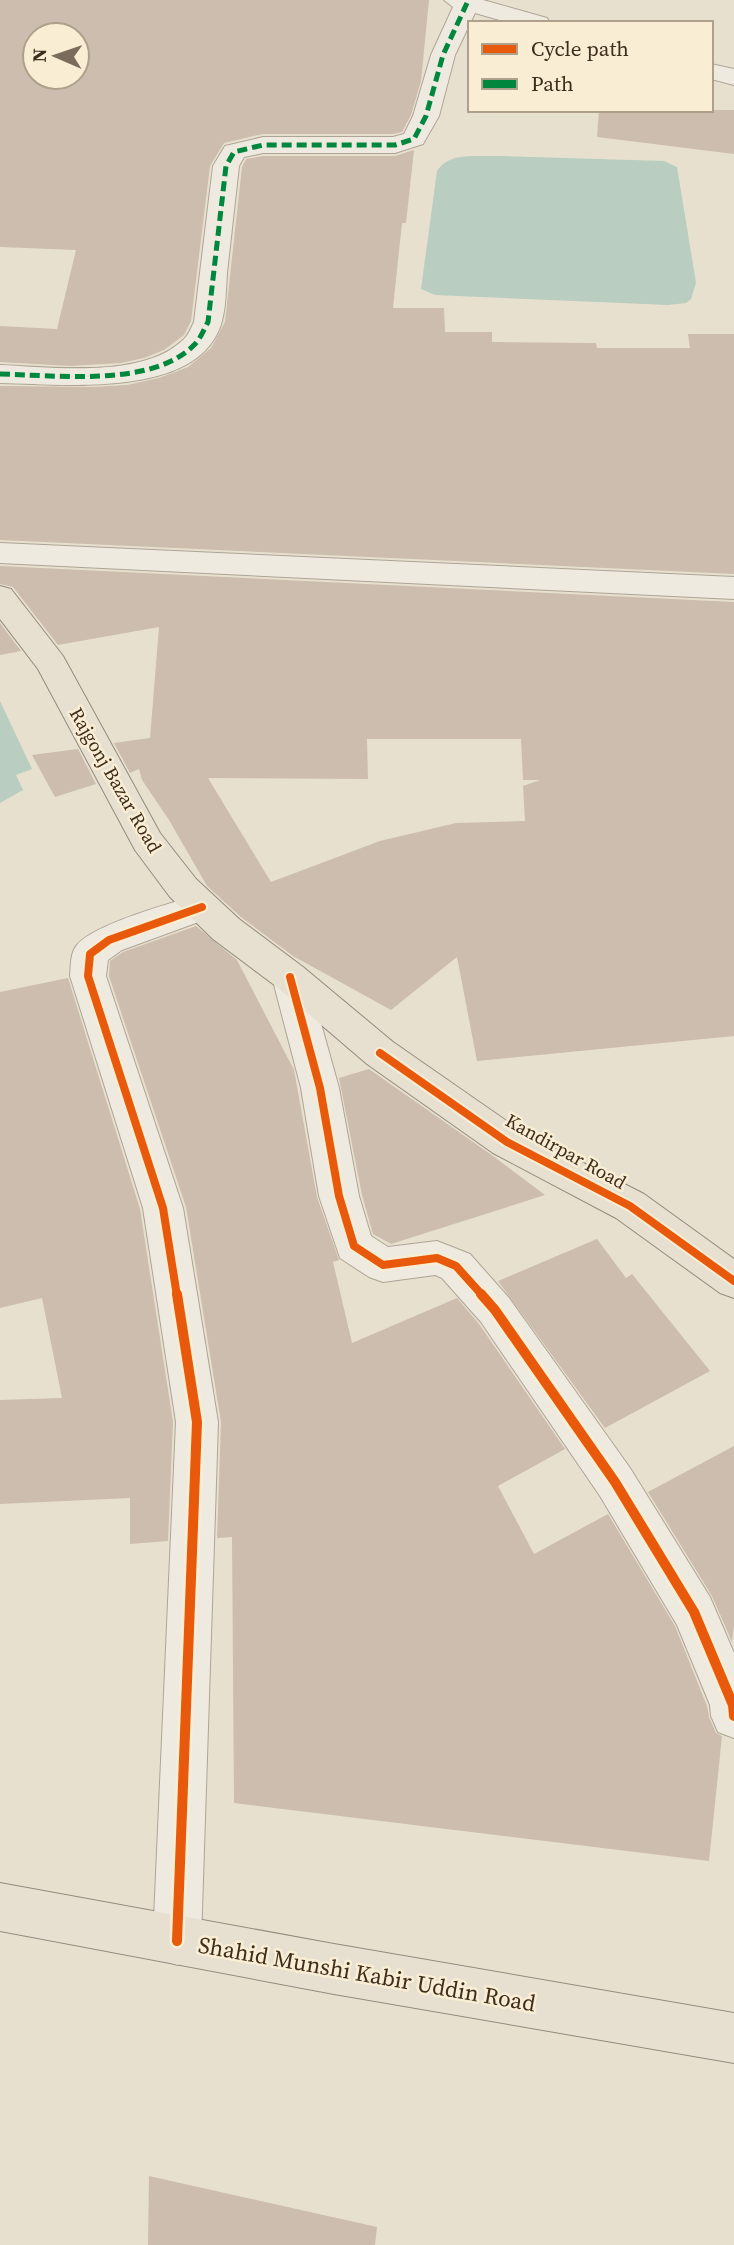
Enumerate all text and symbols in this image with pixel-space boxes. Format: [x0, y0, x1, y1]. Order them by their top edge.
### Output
north arrow [21, 21, 91, 91]
legend [468, 21, 713, 112]
text: Cycle path [531, 34, 629, 63]
text: N [26, 48, 52, 63]
text: Path [531, 69, 574, 98]
street label: Rajgonj Bazar Road [64, 703, 168, 858]
street label: Kandirpar Road [501, 1107, 631, 1195]
street label: Shahid Munshi Kabir Uddin Road [196, 1929, 538, 2019]

